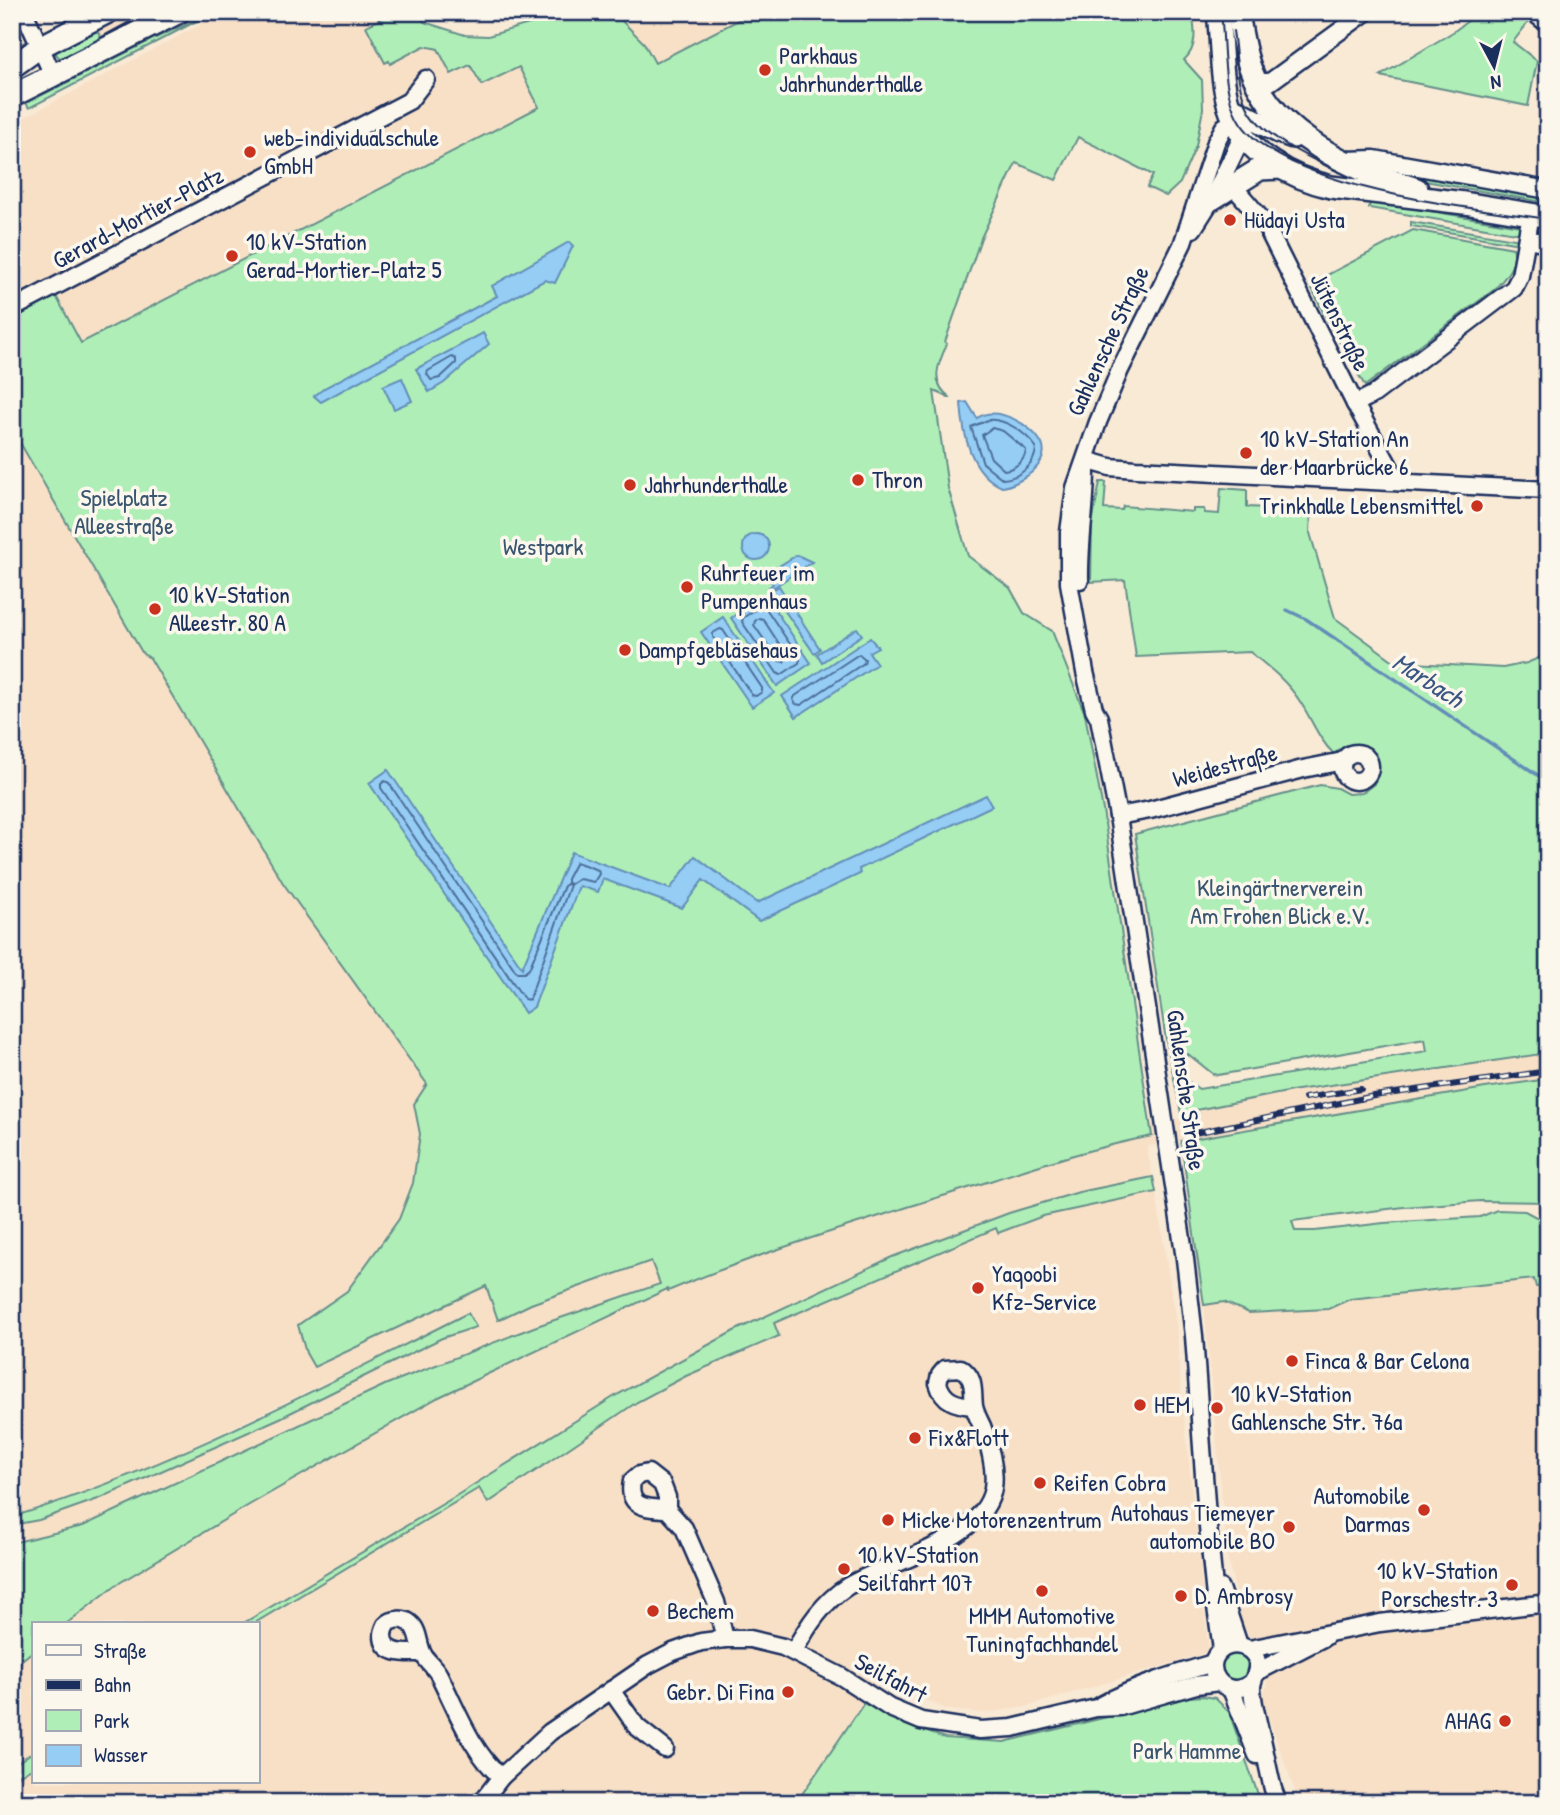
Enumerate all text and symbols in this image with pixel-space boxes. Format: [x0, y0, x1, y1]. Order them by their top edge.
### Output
north arrow [1458, 32, 1528, 102]
place label: Parkhaus Jahrhunderthalle [779, 39, 923, 99]
marker: Parkhaus Jahrhunderthalle [757, 62, 773, 78]
text: N [1489, 69, 1503, 96]
place label: web-individualschule GmbH [264, 121, 440, 181]
marker: web-individualschule GmbH [242, 144, 258, 160]
street label: Gerard-Mortier-Platz [46, 159, 229, 276]
place label: Hüdayi Usta [1244, 203, 1345, 235]
marker: Hüdayi Usta [1222, 212, 1238, 228]
place label: 10 kV-Station Gerad-Mortier-Platz 5 [246, 225, 442, 285]
marker: 10 kV-Station Gerad-Mortier-Platz 5 [224, 248, 240, 264]
street label: Gahlensche Straße [1058, 260, 1156, 421]
street label: Jütenstraße [1303, 267, 1379, 376]
place label: 10 kV-Station An der Maarbrücke 6 [1260, 422, 1409, 482]
marker: 10 kV-Station An der Maarbrücke 6 [1238, 445, 1254, 461]
place label: Thron [872, 463, 923, 495]
place label: Jahrhunderthalle [644, 468, 788, 500]
marker: Thron [850, 472, 866, 488]
marker: Jahrhunderthalle [622, 477, 638, 493]
park label: Spielplatz Alleestraße [74, 481, 174, 541]
place label: Trinkhalle Lebensmittel [1259, 489, 1464, 521]
marker: Trinkhalle Lebensmittel [1469, 498, 1485, 514]
park label: Westpark [503, 530, 583, 562]
place label: Ruhrfeuer im Pumpenhaus [701, 556, 815, 616]
place label: 10 kV-Station Alleestr. 80 A [169, 578, 290, 638]
marker: Ruhrfeuer im Pumpenhaus [679, 579, 695, 595]
marker: 10 kV-Station Alleestr. 80 A [147, 601, 163, 617]
place label: Dampfgebläsehaus [639, 633, 798, 665]
marker: Dampfgebläsehaus [617, 642, 633, 658]
water label: Marbach [1386, 644, 1472, 717]
street label: Weidestraße [1169, 736, 1281, 794]
park label: Kleingärtnerverein Am Frohen Blick e.V. [1190, 871, 1370, 931]
street label: Gahlensche Straße [1160, 1008, 1214, 1173]
place label: Yaqoobi Kfz-Service [992, 1257, 1097, 1317]
marker: Yaqoobi Kfz-Service [970, 1280, 986, 1296]
place label: Finca & Bar Celona [1305, 1344, 1469, 1376]
marker: Finca & Bar Celona [1284, 1353, 1300, 1369]
place label: 10 kV-Station Gahlensche Str. 76a [1231, 1377, 1403, 1437]
place label: HEM [1154, 1388, 1190, 1420]
marker: HEM [1132, 1397, 1148, 1413]
marker: 10 kV-Station Gahlensche Str. 76a [1209, 1400, 1225, 1416]
place label: Fix&Flott [928, 1421, 1009, 1453]
marker: Fix&Flott [907, 1430, 923, 1446]
place label: Reifen Cobra [1054, 1466, 1166, 1498]
marker: Reifen Cobra [1032, 1475, 1048, 1491]
place label: Automobile Darmas [1314, 1479, 1410, 1539]
place label: Autohaus Tiemeyer automobile BO [1111, 1496, 1275, 1556]
marker: Automobile Darmas [1416, 1502, 1432, 1518]
place label: Micke Motorenzentrum [902, 1503, 1102, 1535]
marker: Micke Motorenzentrum [880, 1512, 896, 1528]
marker: Autohaus Tiemeyer automobile BO [1281, 1519, 1297, 1535]
place label: 10 kV-Station Seilfahrt 107 [858, 1538, 979, 1598]
place label: 10 kV-Station Porschestr. 3 [1377, 1554, 1498, 1614]
marker: 10 kV-Station Seilfahrt 107 [836, 1561, 852, 1577]
marker: 10 kV-Station Porschestr. 3 [1504, 1577, 1520, 1593]
place label: D. Ambrosy [1195, 1579, 1293, 1611]
marker: MMM Automotive Tuningfachhandel [1034, 1583, 1050, 1599]
marker: D. Ambrosy [1173, 1588, 1189, 1604]
place label: Bechem [667, 1594, 734, 1626]
place label: MMM Automotive Tuningfachhandel [966, 1599, 1118, 1659]
marker: Bechem [645, 1603, 661, 1619]
legend [32, 1622, 259, 1784]
text: Straße [94, 1636, 147, 1665]
street label: Seilfahrt [850, 1645, 934, 1710]
text: Bahn [94, 1670, 131, 1699]
place label: Gebr. Di Fina [666, 1675, 774, 1707]
marker: Gebr. Di Fina [780, 1684, 796, 1700]
place label: AHAG [1445, 1704, 1491, 1736]
text: Park [94, 1706, 129, 1735]
marker: AHAG [1497, 1713, 1513, 1729]
park label: Park Hamme [1133, 1734, 1242, 1766]
text: Wasser [94, 1740, 148, 1769]

